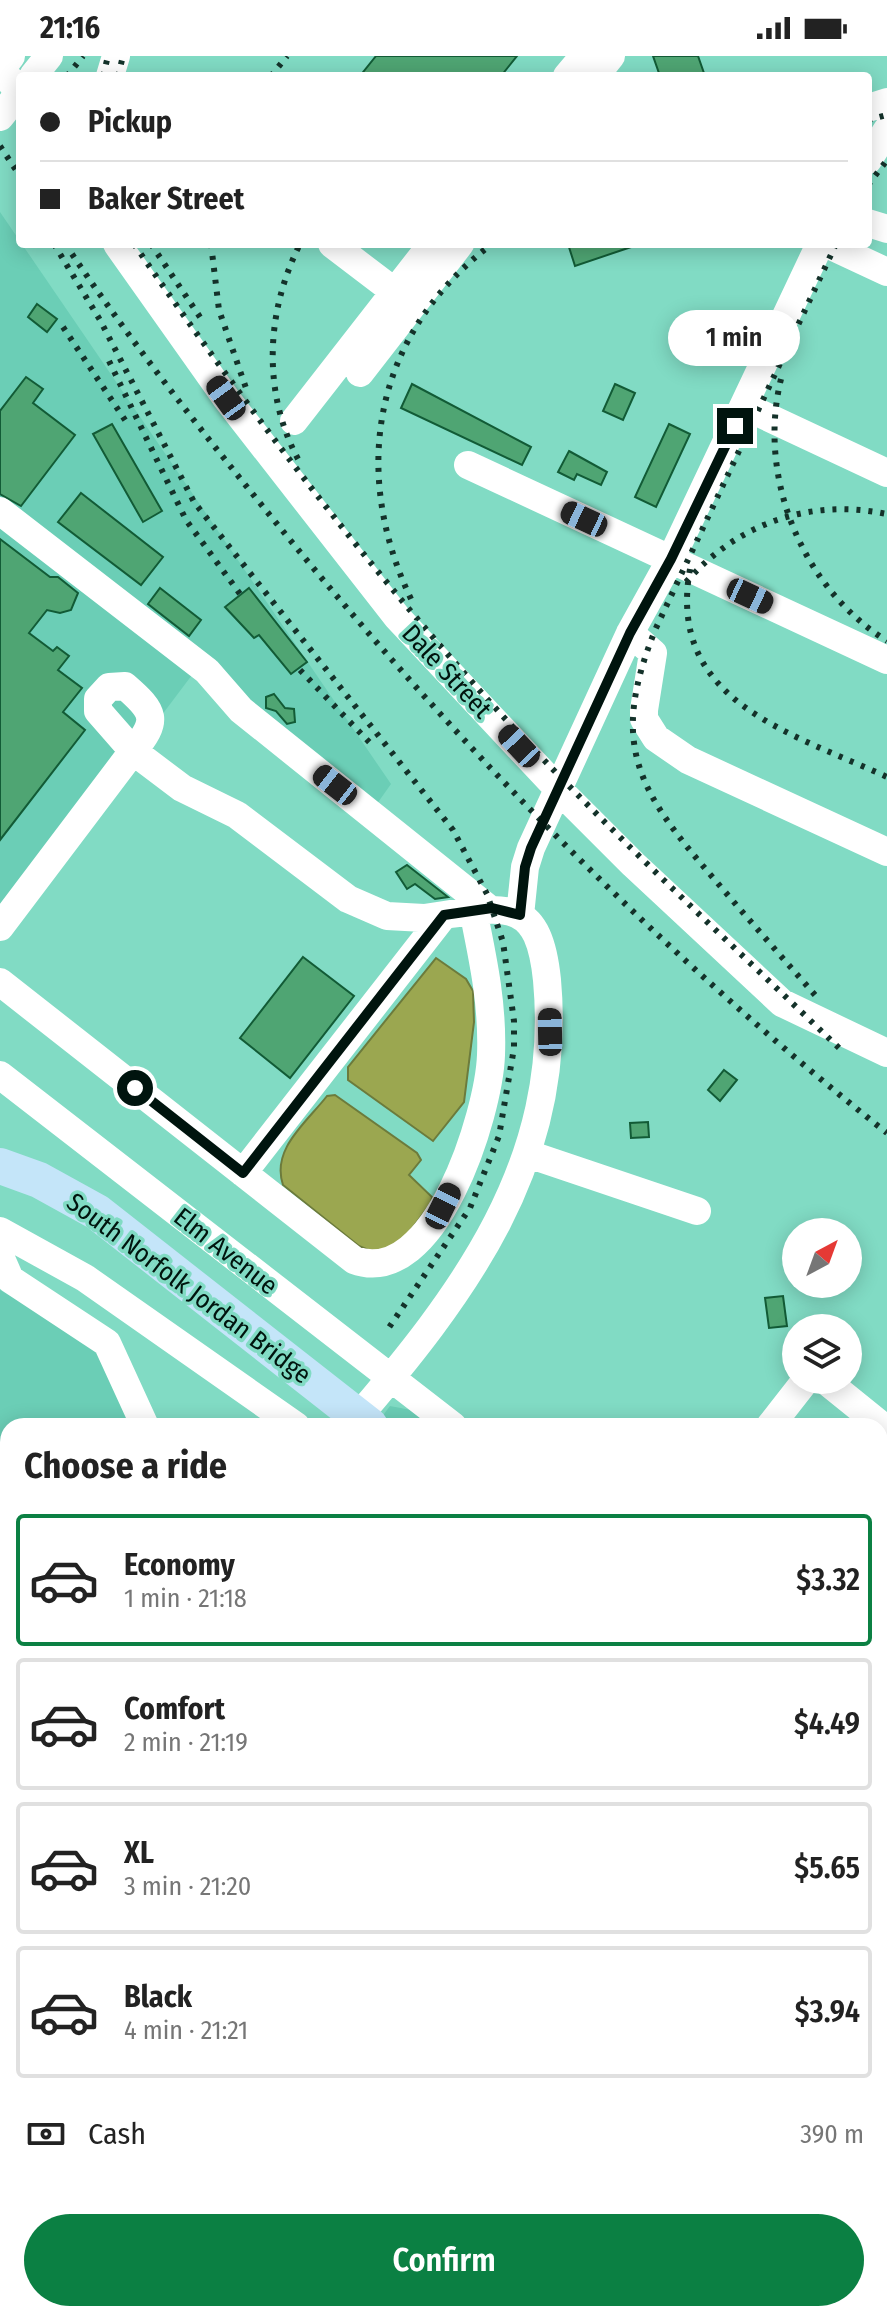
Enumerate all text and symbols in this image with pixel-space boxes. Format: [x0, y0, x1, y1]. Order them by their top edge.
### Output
text: 21:16 [40, 10, 100, 46]
text: Pickup [88, 104, 172, 140]
text: Baker Street [88, 181, 244, 217]
callout: 1 min [669, 310, 801, 366]
text: 1 min [706, 322, 762, 353]
car [202, 372, 250, 424]
route end [717, 408, 753, 444]
car [557, 498, 611, 540]
car [723, 575, 777, 617]
street label: Dale Street [395, 618, 498, 725]
car [494, 720, 544, 772]
car [309, 761, 361, 809]
car [538, 1008, 562, 1056]
route start [117, 1070, 153, 1106]
car [422, 1179, 464, 1233]
street label: South Norfolk Jordan Bridge [61, 1186, 317, 1390]
street label: Elm Avenue [168, 1201, 284, 1302]
north arrow [782, 1218, 862, 1298]
map controls [782, 1218, 862, 1394]
button: layers [782, 1314, 862, 1394]
text: Choose a ride [24, 1444, 227, 1488]
icon: car [28, 1544, 100, 1616]
text: Economy [124, 1547, 235, 1583]
text: $3.32 [796, 1562, 860, 1598]
text: 1 min · 21:18 [124, 1583, 247, 1614]
icon: car [28, 1688, 100, 1760]
text: Comfort [124, 1691, 225, 1727]
text: $4.49 [794, 1706, 860, 1742]
text: 2 min · 21:19 [124, 1727, 248, 1758]
icon: car [28, 1832, 100, 1904]
text: XL [124, 1835, 154, 1871]
text: $5.65 [794, 1850, 860, 1886]
text: 3 min · 21:20 [124, 1871, 251, 1902]
icon: car [28, 1976, 100, 2048]
text: Black [124, 1979, 192, 2015]
text: $3.94 [795, 1994, 860, 2030]
text: 4 min · 21:21 [124, 2015, 248, 2046]
icon: cash [24, 2112, 68, 2156]
text: Cash [88, 2116, 146, 2152]
text: 390 m [800, 2119, 864, 2150]
button: Confirm [24, 2214, 864, 2306]

